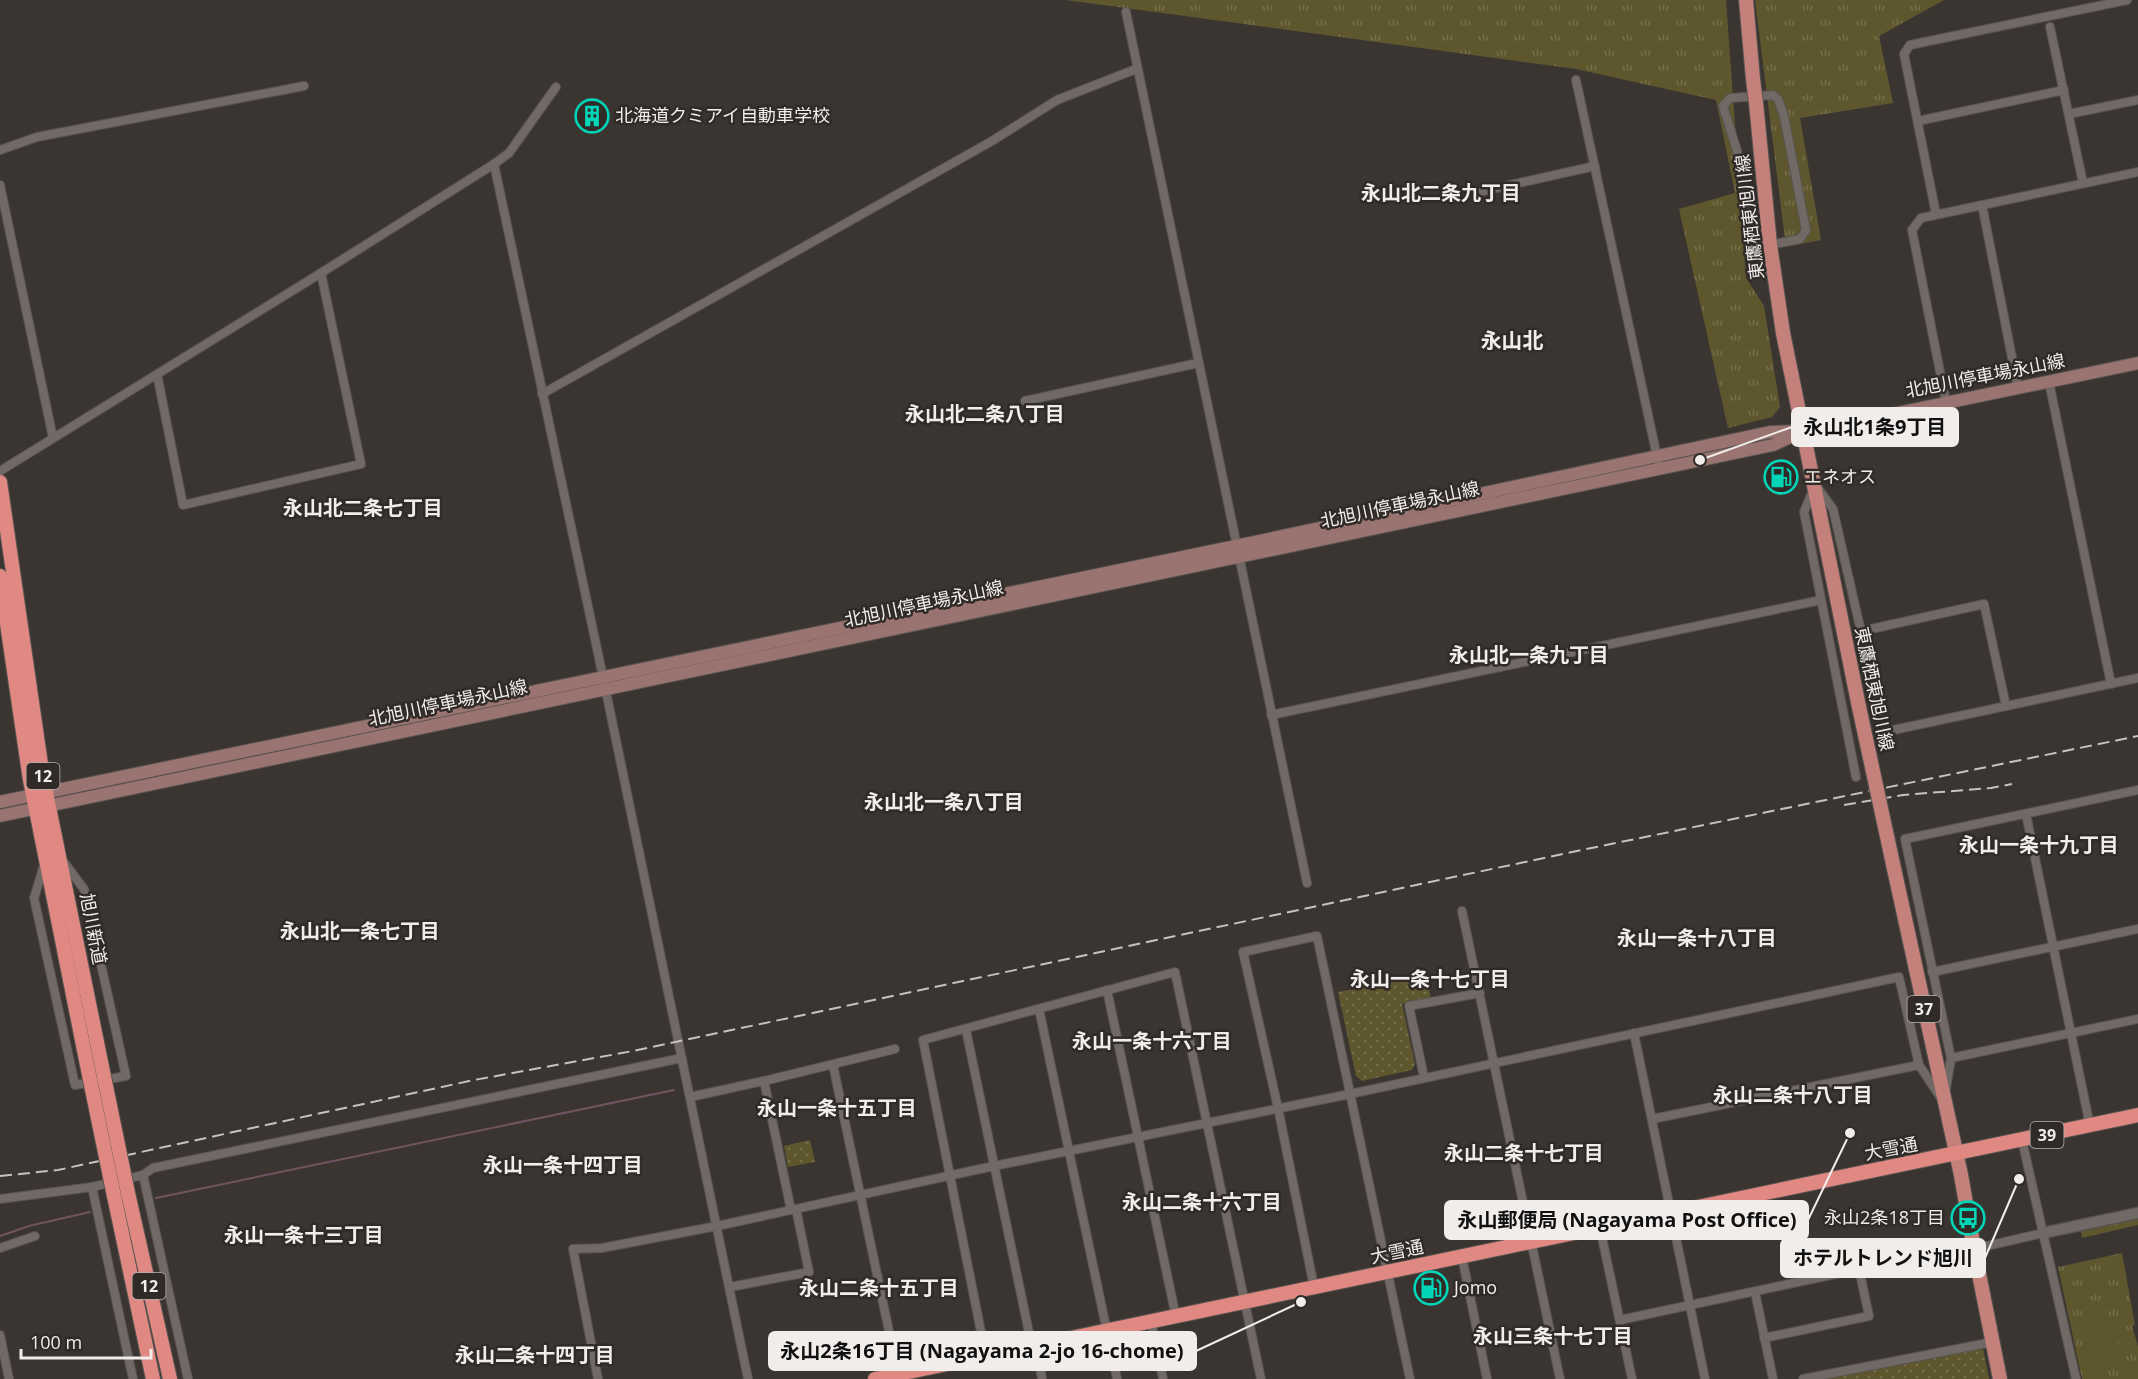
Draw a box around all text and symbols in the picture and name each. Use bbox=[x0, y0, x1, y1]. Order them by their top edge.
building icon: 北海道クミアイ自動車学校 bbox=[574, 98, 610, 134]
place label: 北海道クミアイ自動車学校 bbox=[615, 103, 830, 127]
street label: 東鷹栖東旭川線 bbox=[1729, 153, 1769, 281]
district label: 永山北二条九丁目 bbox=[1361, 179, 1521, 206]
district label: 永山北 bbox=[1481, 326, 1544, 354]
street label: 北旭川停車場永山線 bbox=[1903, 348, 2067, 402]
district label: 永山北二条八丁目 bbox=[905, 400, 1065, 427]
callout: 永山北1条9丁目 bbox=[1792, 408, 1958, 446]
text: 永山北1条9丁目 bbox=[1804, 413, 1946, 440]
fuel station icon: エネオス bbox=[1763, 459, 1799, 495]
place label: エネオス bbox=[1804, 464, 1876, 488]
street label: 北旭川停車場永山線 bbox=[1318, 475, 1482, 533]
district label: 永山北二条七丁目 bbox=[283, 494, 443, 521]
street label: 北旭川停車場永山線 bbox=[842, 574, 1006, 632]
street label: 東鷹栖東旭川線 bbox=[1850, 625, 1900, 753]
district label: 永山北一条九丁目 bbox=[1449, 641, 1609, 668]
street label: 北旭川停車場永山線 bbox=[366, 673, 530, 731]
road number: 12 bbox=[26, 763, 60, 789]
district label: 永山北一条八丁目 bbox=[864, 788, 1024, 815]
district label: 永山一条十九丁目 bbox=[1959, 831, 2119, 858]
street label: 旭川新道 bbox=[75, 891, 113, 966]
district label: 永山北一条七丁目 bbox=[280, 917, 440, 944]
district label: 永山一条十八丁目 bbox=[1617, 924, 1777, 951]
district label: 永山一条十七丁目 bbox=[1350, 965, 1510, 992]
road number: 37 bbox=[1908, 996, 1940, 1022]
district label: 永山一条十六丁目 bbox=[1072, 1027, 1232, 1054]
district label: 永山二条十八丁目 bbox=[1713, 1081, 1873, 1108]
district label: 永山一条十五丁目 bbox=[757, 1094, 917, 1121]
road number: 39 bbox=[2030, 1122, 2064, 1148]
street label: 大雪通 bbox=[1862, 1131, 1920, 1165]
district label: 永山二条十七丁目 bbox=[1444, 1139, 1604, 1166]
district label: 永山一条十四丁目 bbox=[483, 1151, 643, 1178]
district label: 永山二条十六丁目 bbox=[1122, 1188, 1282, 1215]
bus stop icon: 永山2条18丁目 bbox=[1950, 1200, 1986, 1236]
callout: 永山郵便局 (Nagayama Post Office) bbox=[1445, 1201, 1808, 1239]
place label: 永山2条18丁目 bbox=[1824, 1205, 1945, 1229]
text: 永山郵便局 (Nagayama Post Office) bbox=[1457, 1206, 1797, 1233]
district label: 永山一条十三丁目 bbox=[224, 1221, 384, 1248]
street label: 大雪通 bbox=[1368, 1234, 1426, 1268]
callout: ホテルトレンド旭川 bbox=[1781, 1239, 1985, 1277]
text: ホテルトレンド旭川 bbox=[1793, 1244, 1973, 1271]
fuel station icon: Jomo bbox=[1413, 1270, 1449, 1306]
road number: 12 bbox=[132, 1273, 166, 1299]
district label: 永山二条十五丁目 bbox=[799, 1274, 959, 1301]
place label: Jomo bbox=[1452, 1275, 1497, 1299]
scale bar bbox=[21, 1322, 152, 1360]
district label: 永山三条十七丁目 bbox=[1473, 1322, 1633, 1349]
text: 100 m bbox=[30, 1330, 82, 1354]
callout: 永山2条16丁目 (Nagayama 2-jo 16-chome) bbox=[769, 1332, 1196, 1370]
text: 永山2条16丁目 (Nagayama 2-jo 16-chome) bbox=[780, 1337, 1184, 1364]
district label: 永山二条十四丁目 bbox=[455, 1341, 615, 1368]

